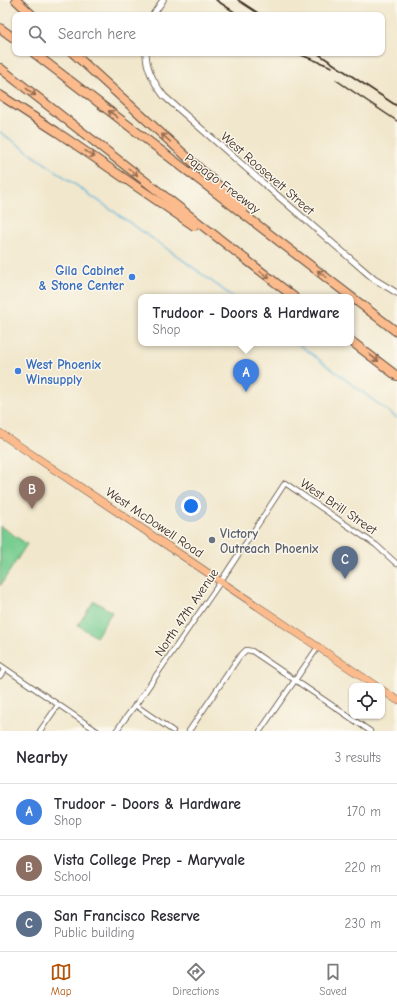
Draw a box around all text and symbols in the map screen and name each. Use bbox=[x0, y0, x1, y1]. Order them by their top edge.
search box bbox=[12, 12, 385, 56]
icon: search bbox=[26, 23, 48, 45]
text: Search here bbox=[58, 25, 136, 43]
one-way arrow bbox=[25, 88, 36, 96]
one-way arrow bbox=[108, 110, 119, 118]
street label: West Roosevelt Street bbox=[218, 129, 318, 219]
one-way arrow bbox=[161, 133, 171, 143]
one-way arrow bbox=[84, 150, 95, 158]
street label: Papago Freeway bbox=[182, 150, 264, 217]
one-way arrow bbox=[128, 168, 139, 177]
place label: Gila Cabinet & Stone Center bbox=[39, 263, 125, 293]
one-way arrow bbox=[316, 269, 327, 278]
one-way arrow bbox=[260, 271, 271, 279]
marker: Gila Cabinet & Stone Center bbox=[127, 272, 137, 282]
popup bbox=[138, 294, 354, 346]
text: Trudoor - Doors & Hardware bbox=[153, 304, 339, 322]
text: Shop bbox=[153, 322, 181, 337]
one-way arrow bbox=[368, 354, 379, 363]
place label: West Phoenix Winsupply bbox=[26, 357, 102, 387]
pin: A bbox=[233, 359, 259, 392]
marker: West Phoenix Winsupply bbox=[13, 366, 23, 376]
street label: West Brill Street bbox=[298, 475, 381, 538]
pin: B bbox=[19, 476, 45, 509]
street label: West McDowell Road bbox=[103, 484, 206, 561]
your location bbox=[181, 496, 201, 516]
place label: Victory Outreach Phoenix bbox=[220, 526, 319, 556]
marker: Victory Outreach Phoenix bbox=[207, 535, 217, 545]
pin: C bbox=[332, 546, 358, 579]
street label: North 47th Avenue bbox=[151, 565, 222, 659]
map controls bbox=[349, 683, 385, 719]
button: locate bbox=[349, 683, 385, 719]
text: Nearby bbox=[16, 748, 67, 767]
text: 3 results bbox=[335, 750, 381, 765]
text: Trudoor - Doors & Hardware bbox=[54, 795, 241, 813]
text: A bbox=[25, 804, 33, 819]
text: 170 m bbox=[347, 804, 381, 819]
text: Shop bbox=[54, 813, 82, 828]
text: Vista College Prep - Maryvale bbox=[54, 851, 245, 869]
text: B bbox=[25, 860, 33, 875]
text: 220 m bbox=[344, 860, 381, 875]
text: School bbox=[54, 869, 91, 884]
text: San Francisco Reserve bbox=[54, 907, 200, 925]
text: C bbox=[25, 916, 33, 931]
text: 230 m bbox=[345, 916, 381, 931]
text: Public building bbox=[54, 925, 135, 940]
tab: Map bbox=[50, 961, 72, 998]
tab: Directions bbox=[172, 961, 219, 998]
tab: Saved bbox=[319, 961, 347, 998]

